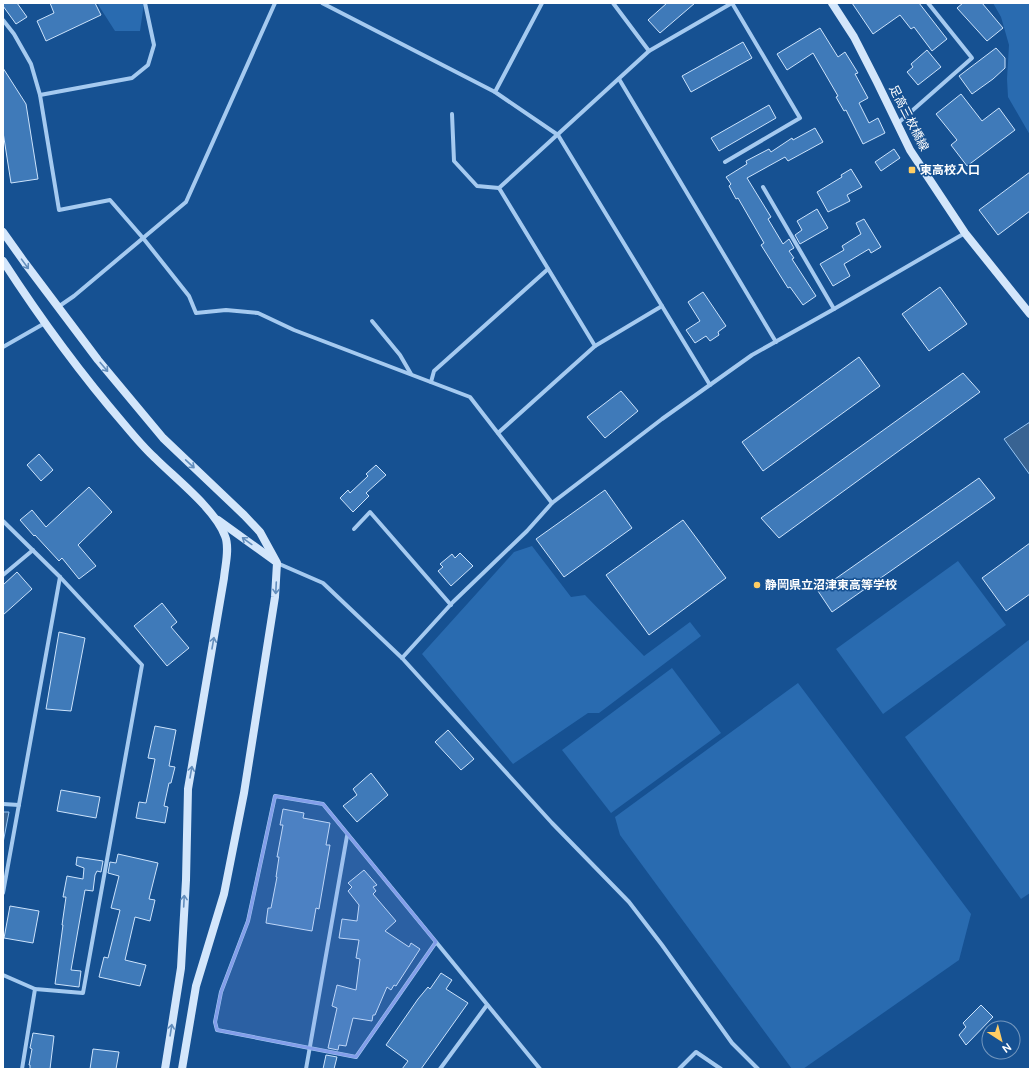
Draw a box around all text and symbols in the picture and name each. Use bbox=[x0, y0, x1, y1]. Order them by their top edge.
street label: 足高三枚橋線 bbox=[886, 82, 932, 154]
place label: 東高校入口 bbox=[920, 162, 980, 178]
marker: 東高校入口 bbox=[907, 165, 917, 175]
one-way arrow bbox=[21, 258, 29, 269]
one-way arrow bbox=[99, 362, 108, 372]
one-way arrow bbox=[185, 459, 195, 469]
one-way arrow bbox=[241, 537, 252, 545]
place label: 静岡県立沼津東高等学校 bbox=[765, 577, 897, 593]
marker: 静岡県立沼津東高等学校 bbox=[752, 580, 762, 590]
one-way arrow bbox=[272, 581, 279, 594]
one-way arrow bbox=[209, 637, 217, 650]
one-way arrow bbox=[187, 766, 195, 779]
one-way arrow bbox=[181, 895, 188, 908]
north arrow bbox=[981, 1020, 1021, 1060]
one-way arrow bbox=[167, 1024, 175, 1037]
text: N bbox=[1000, 1040, 1014, 1056]

